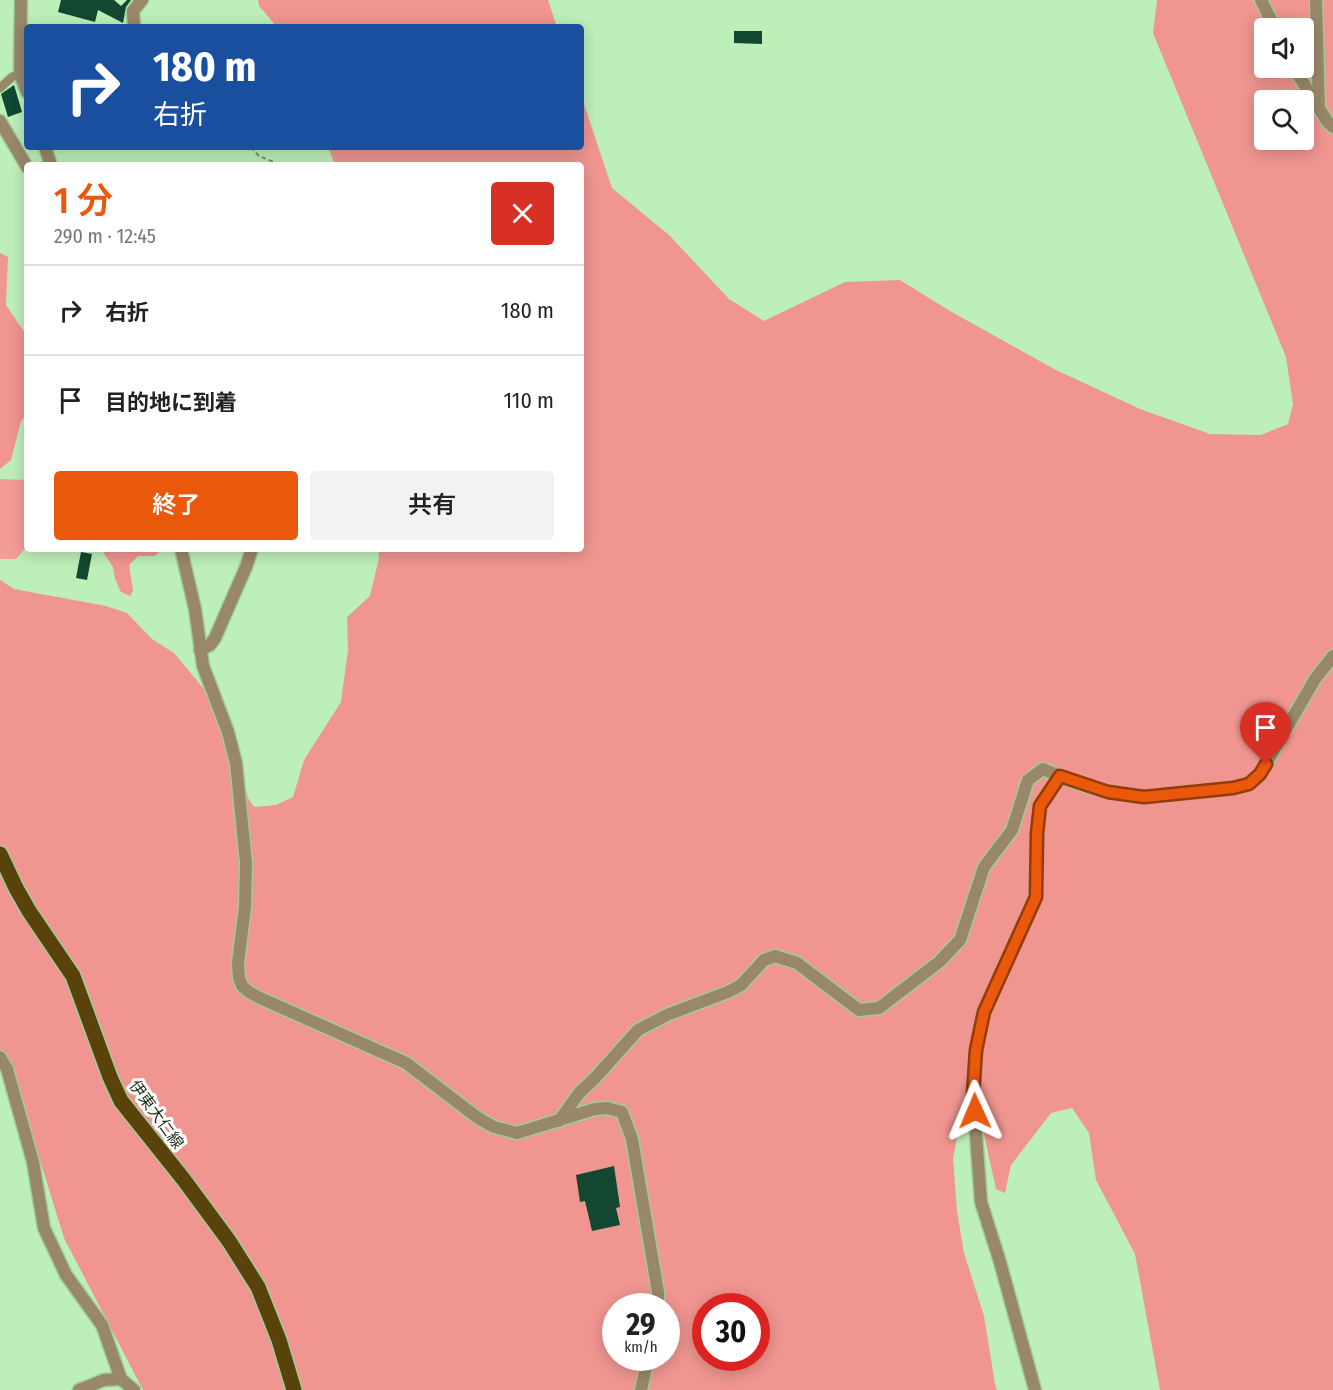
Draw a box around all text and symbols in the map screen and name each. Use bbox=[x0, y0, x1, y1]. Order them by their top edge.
map controls bbox=[1254, 18, 1314, 150]
button: sound bbox=[1254, 18, 1314, 78]
text: 180 m bbox=[153, 42, 257, 92]
icon: right bbox=[54, 48, 132, 126]
button: search bbox=[1254, 90, 1314, 150]
text: 右折 bbox=[153, 99, 207, 131]
text: 1 分 bbox=[54, 179, 113, 223]
button: close bbox=[491, 182, 554, 245]
text: 290 m · 12:45 bbox=[54, 224, 156, 248]
icon: right bbox=[54, 294, 87, 327]
text: 180 m bbox=[501, 297, 554, 324]
text: 右折 bbox=[105, 299, 149, 326]
icon: arrive bbox=[54, 384, 87, 417]
text: 110 m bbox=[504, 387, 554, 414]
text: 目的地に到着 bbox=[105, 389, 237, 416]
button: 終了 bbox=[54, 471, 298, 540]
button: 共有 bbox=[310, 471, 554, 540]
pin bbox=[1240, 702, 1291, 764]
icon: arrive bbox=[1249, 711, 1282, 744]
street label: 伊東大仁線 bbox=[125, 1076, 188, 1152]
position arrow bbox=[943, 1079, 1007, 1143]
speed limit sign: 30 bbox=[692, 1293, 770, 1371]
text: 29 bbox=[626, 1307, 656, 1343]
text: km/h bbox=[624, 1338, 658, 1356]

